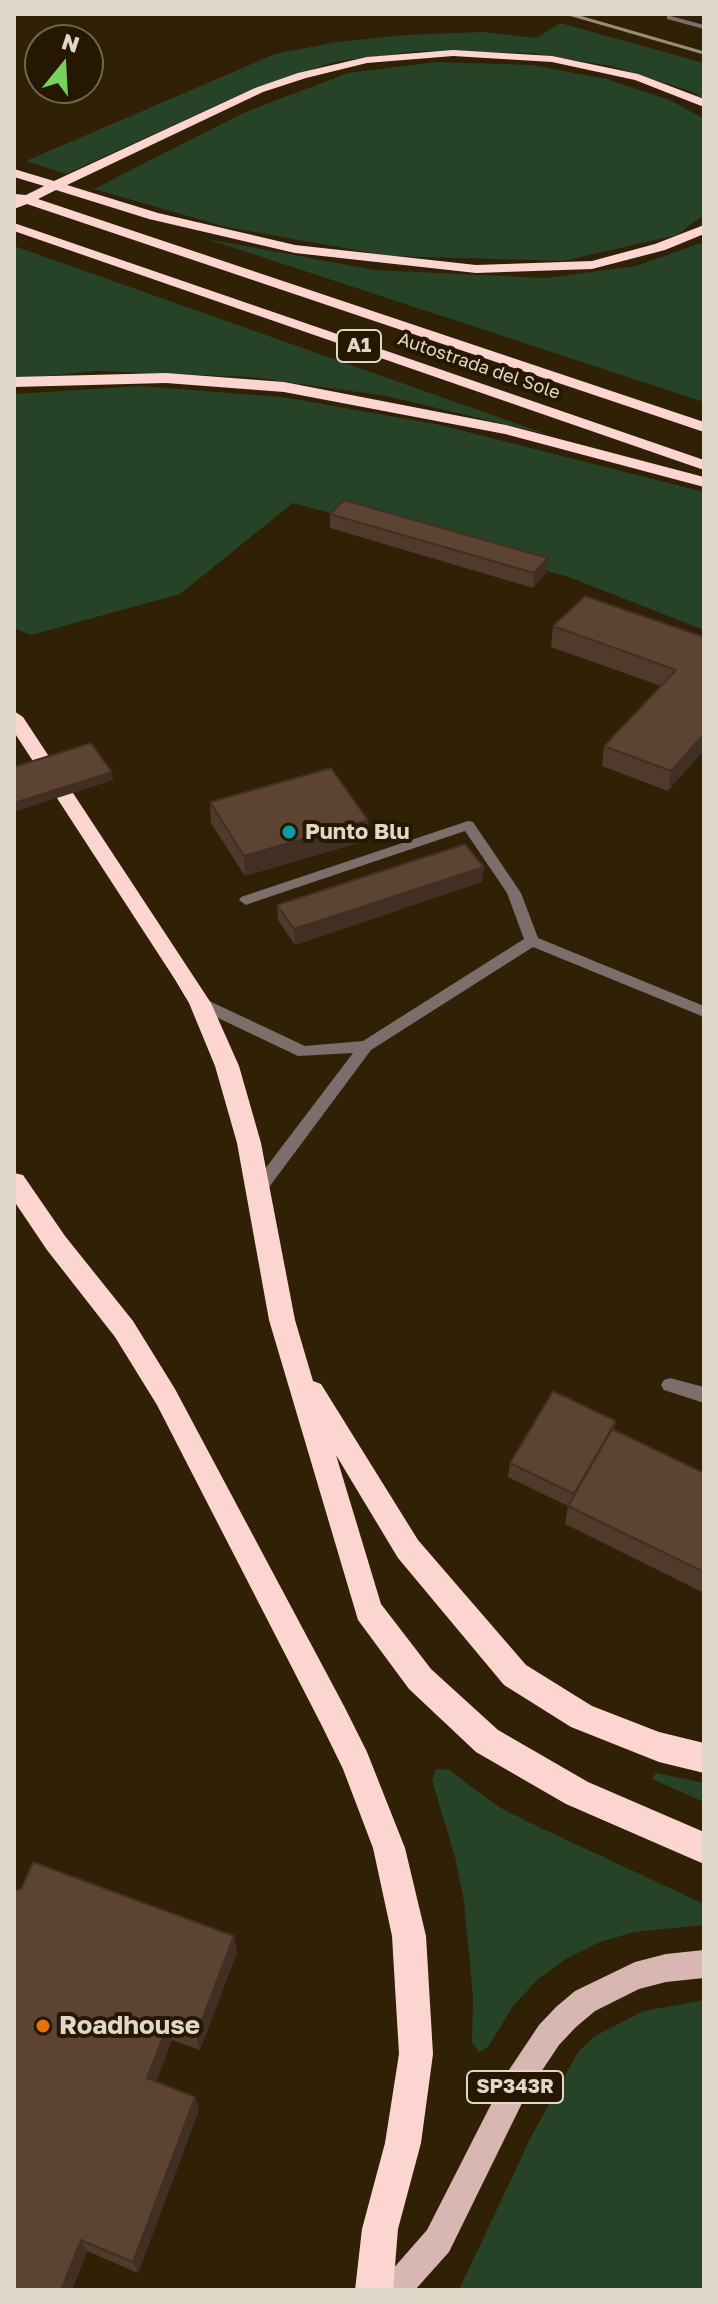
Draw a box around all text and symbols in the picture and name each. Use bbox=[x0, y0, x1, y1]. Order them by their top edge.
north arrow bbox=[24, 24, 104, 104]
text: N bbox=[59, 27, 83, 58]
street label: Autostrada del Sole bbox=[395, 328, 563, 404]
road number: A1 bbox=[337, 330, 381, 362]
place label: Punto Blu bbox=[305, 819, 410, 845]
marker: Punto Blu bbox=[280, 823, 298, 841]
place label: Roadhouse bbox=[59, 2010, 200, 2042]
marker: Roadhouse bbox=[34, 2017, 52, 2035]
road number: SP343R bbox=[467, 2071, 563, 2103]

